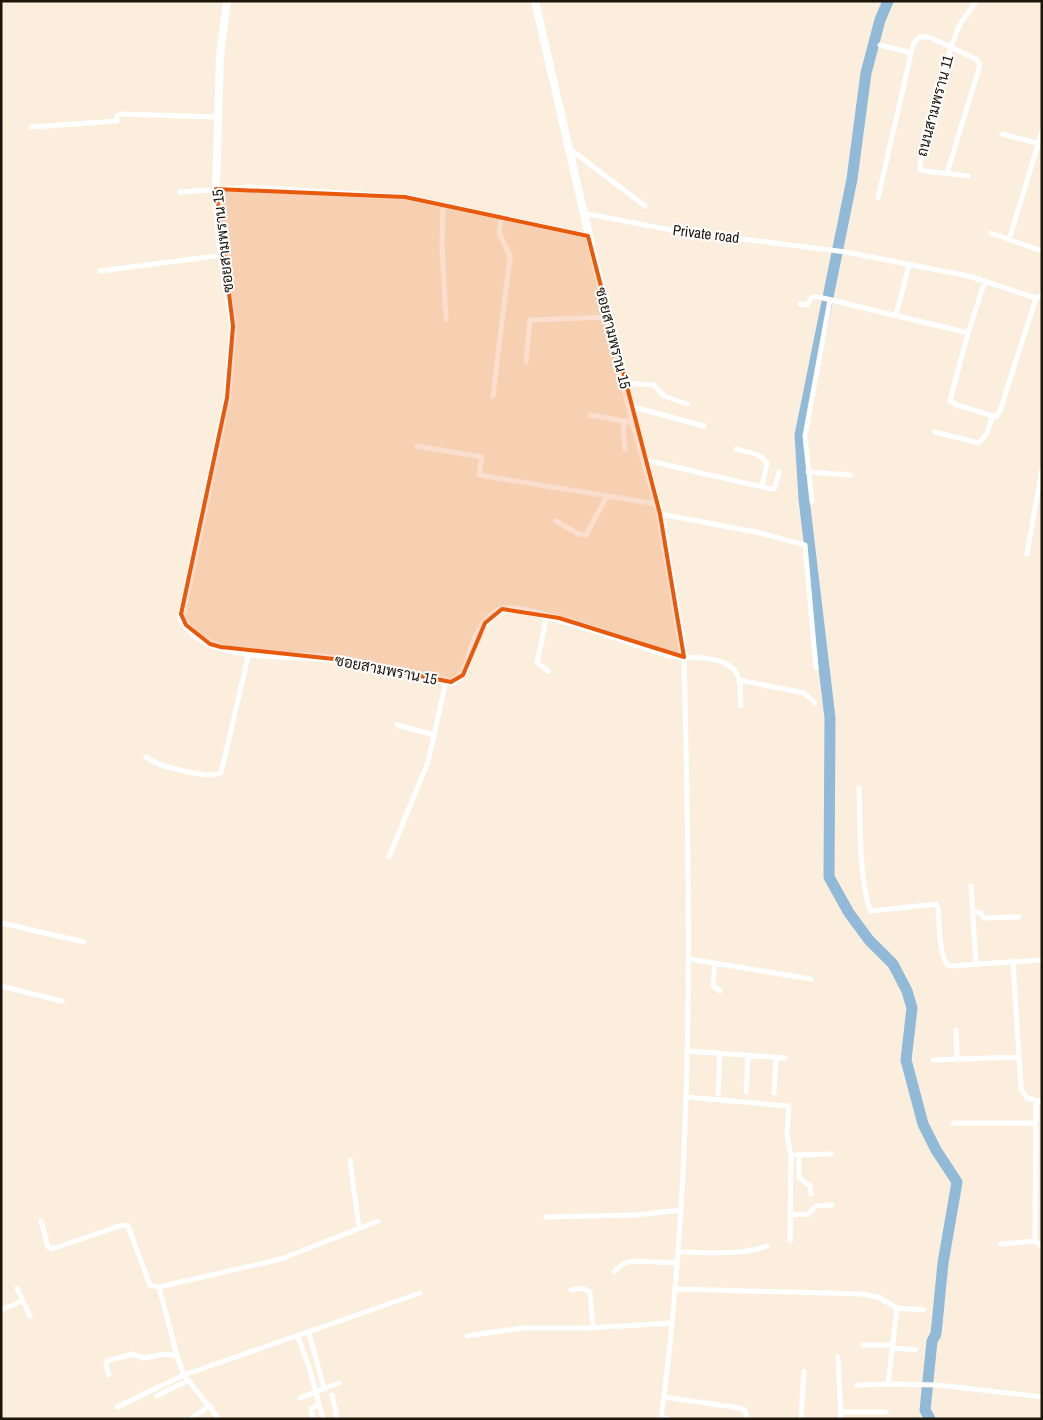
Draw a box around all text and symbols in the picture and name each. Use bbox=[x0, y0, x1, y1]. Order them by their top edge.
street label: ถนนสามพราน 11 bbox=[911, 53, 958, 159]
street label: ซอยสามพราน 15 bbox=[207, 188, 238, 294]
street label: Private road bbox=[672, 219, 741, 248]
street label: ซอยสามพราน 15 bbox=[591, 285, 636, 391]
street label: ซอยสามพราน 15 bbox=[333, 649, 439, 690]

